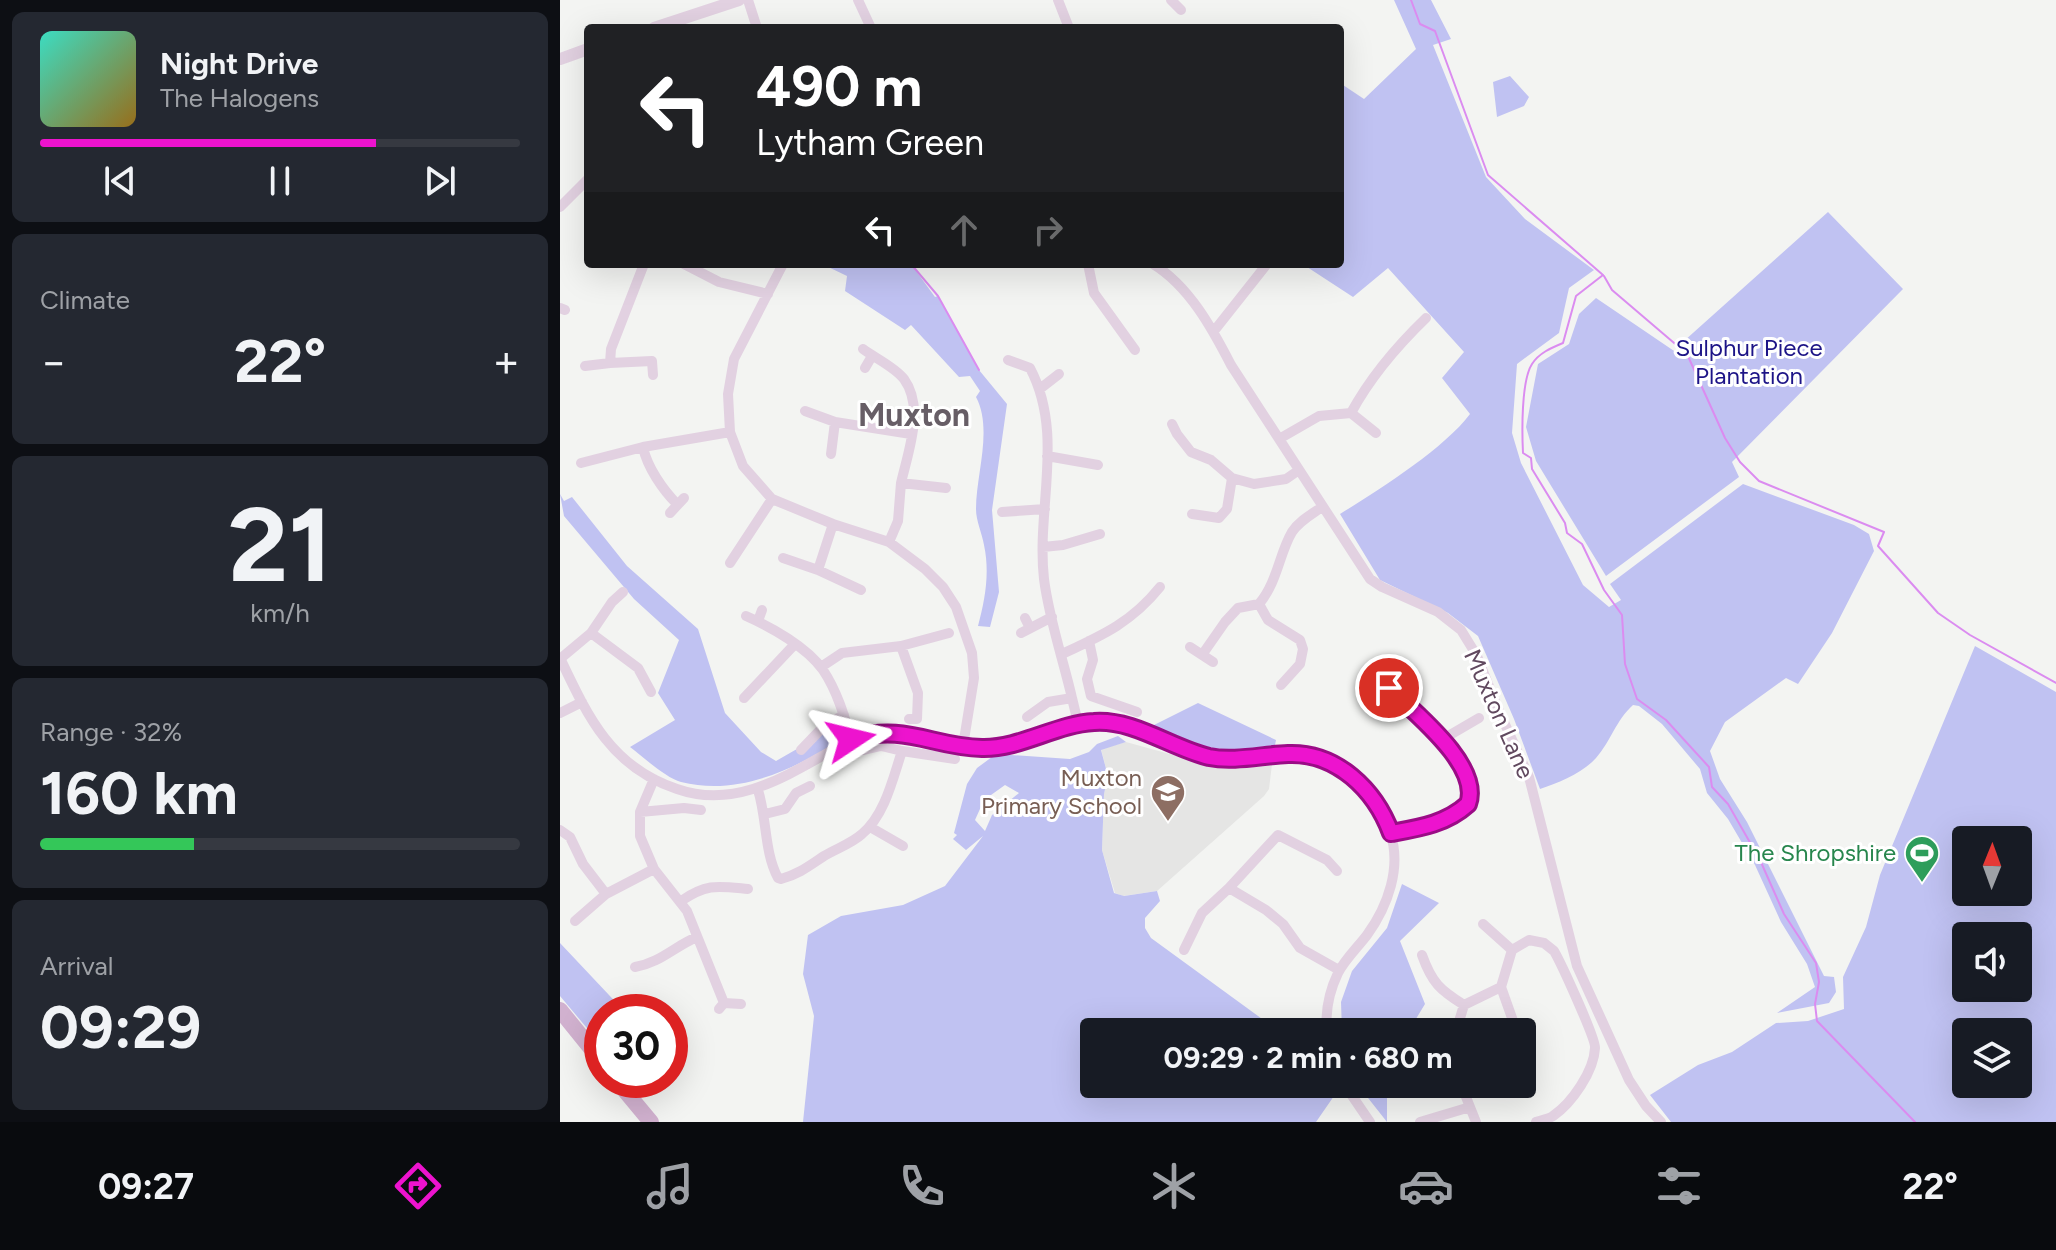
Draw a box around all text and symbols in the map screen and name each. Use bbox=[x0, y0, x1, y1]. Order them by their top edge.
text: Night Drive bbox=[160, 45, 318, 82]
text: 490 m bbox=[756, 53, 922, 120]
icon: left bbox=[624, 56, 728, 160]
text: The Halogens bbox=[160, 82, 319, 114]
text: Lytham Green bbox=[756, 121, 984, 164]
icon: previous bbox=[98, 159, 142, 203]
icon: pause bbox=[258, 159, 302, 203]
icon: next bbox=[418, 159, 462, 203]
icon: left bbox=[858, 208, 902, 252]
icon: ahead bbox=[942, 208, 986, 252]
icon: right bbox=[1026, 208, 1070, 252]
text: Climate bbox=[40, 284, 130, 316]
text: 22° bbox=[234, 325, 326, 397]
park label: Sulphur Piece Plantation bbox=[1675, 333, 1823, 390]
text: − bbox=[40, 335, 67, 388]
text: + bbox=[493, 335, 520, 388]
district label: Muxton bbox=[858, 396, 970, 434]
text: 21 bbox=[228, 482, 332, 607]
text: km/h bbox=[250, 597, 310, 629]
street label: Muxton Lane bbox=[1458, 645, 1541, 783]
pin bbox=[1355, 654, 1423, 722]
icon: arrive bbox=[1367, 666, 1411, 710]
position arrow bbox=[809, 697, 893, 781]
text: Range · 32% bbox=[40, 716, 182, 748]
text: 160 km bbox=[40, 757, 238, 829]
place label: Muxton Primary School bbox=[981, 763, 1142, 820]
school or university icon: Muxton Primary School bbox=[1149, 773, 1187, 823]
north arrow bbox=[1952, 826, 2032, 906]
map controls bbox=[1952, 826, 2032, 1098]
sports icon: The Shropshire bbox=[1903, 834, 1941, 884]
place label: The Shropshire bbox=[1735, 838, 1896, 867]
button: sound bbox=[1952, 922, 2032, 1002]
text: Arrival bbox=[40, 950, 113, 982]
text: 09:29 bbox=[40, 991, 201, 1063]
speed limit sign: 30 bbox=[584, 994, 688, 1098]
button: layers bbox=[1952, 1018, 2032, 1098]
text: 09:29 · 2 min · 680 m bbox=[1164, 1039, 1452, 1076]
icon: directions bbox=[390, 1158, 446, 1214]
icon: music bbox=[642, 1158, 698, 1214]
icon: phone bbox=[894, 1158, 950, 1214]
icon: climate bbox=[1146, 1158, 1202, 1214]
icon: car bbox=[1398, 1158, 1454, 1214]
icon: filters bbox=[1651, 1158, 1707, 1214]
text: 09:27 bbox=[98, 1165, 194, 1208]
text: 22° bbox=[1903, 1165, 1958, 1208]

